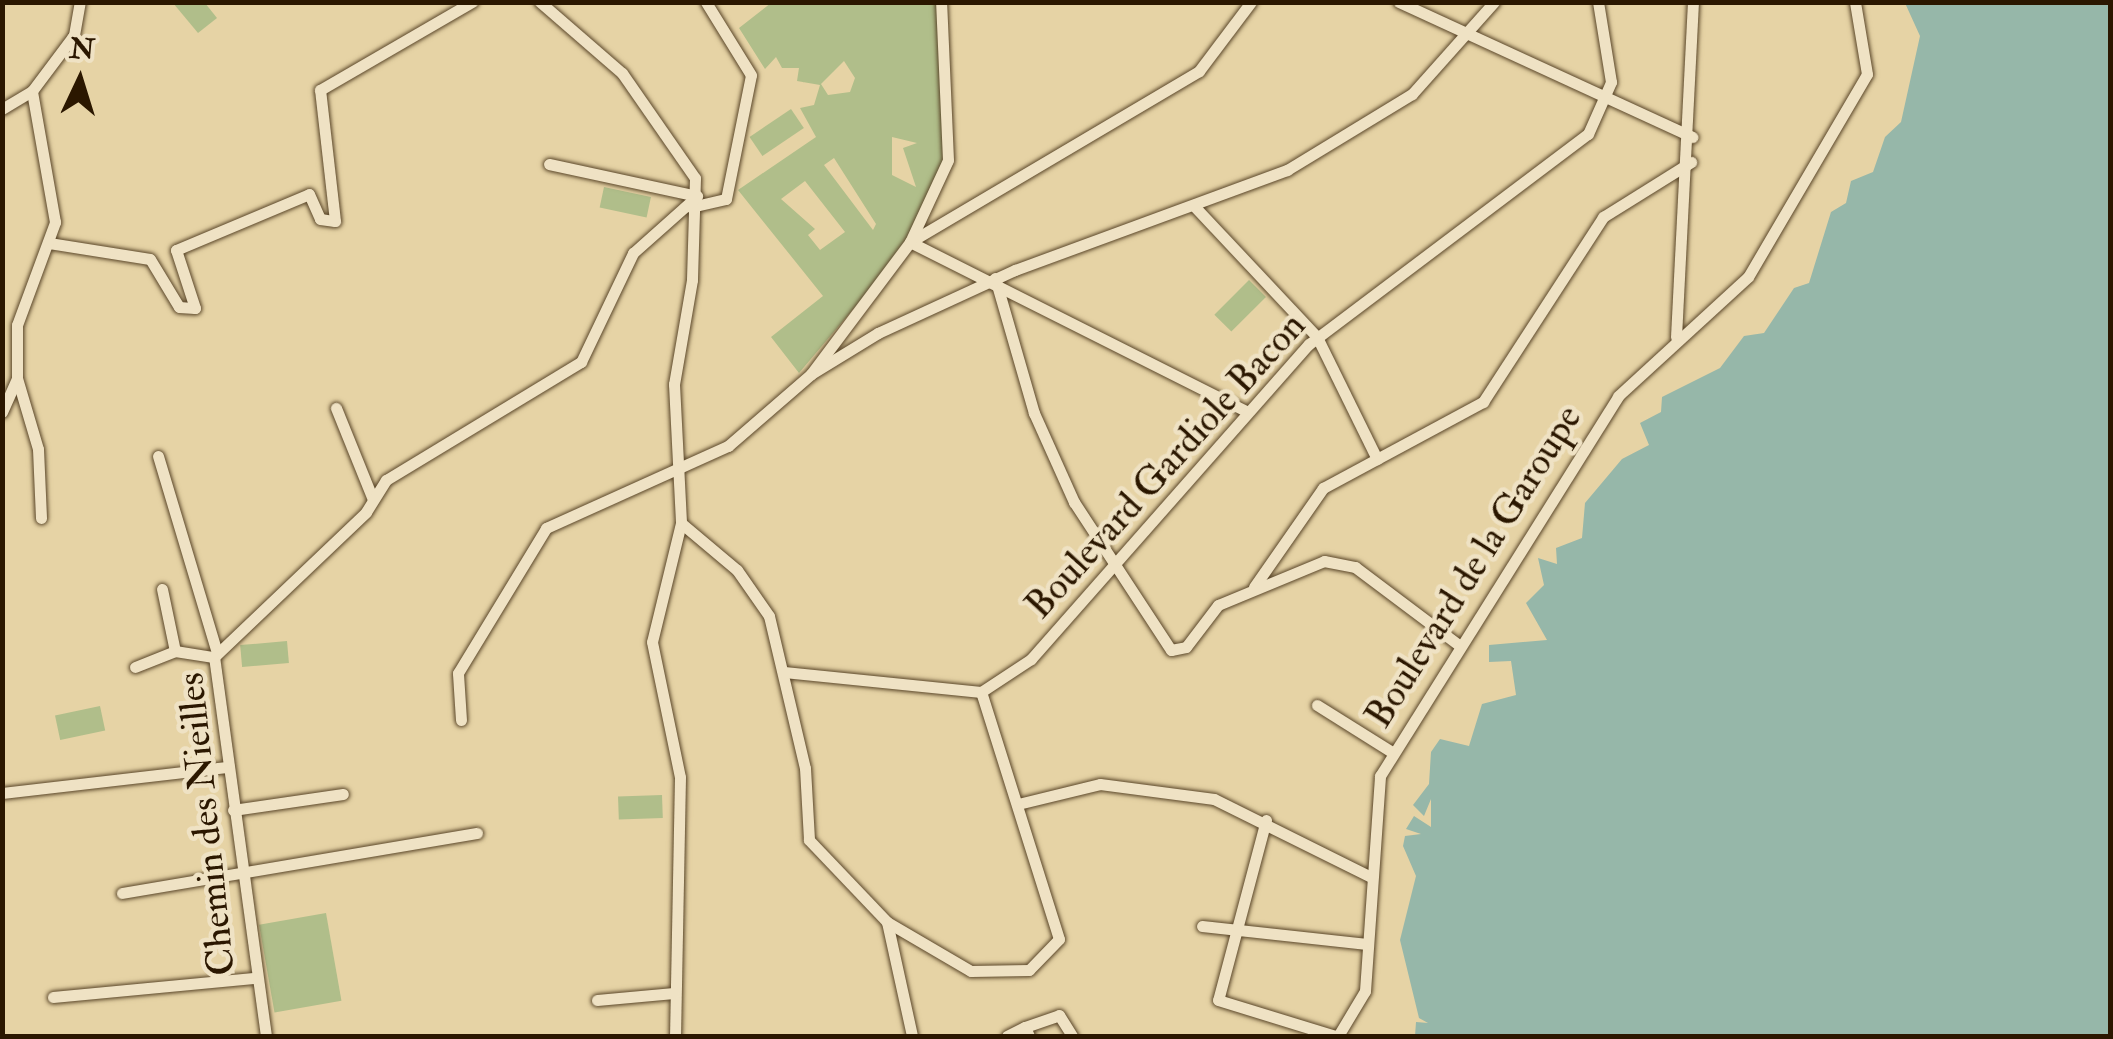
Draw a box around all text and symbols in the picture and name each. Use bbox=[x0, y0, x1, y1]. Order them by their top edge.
north arrow bbox=[30, 30, 130, 130]
text: N bbox=[68, 31, 96, 68]
street label: Boulevard Gardiole Bacon bbox=[1017, 304, 1315, 628]
street label: Boulevard de la Garoupe bbox=[1356, 397, 1592, 737]
street label: Chemin des Nieilles bbox=[168, 670, 246, 978]

